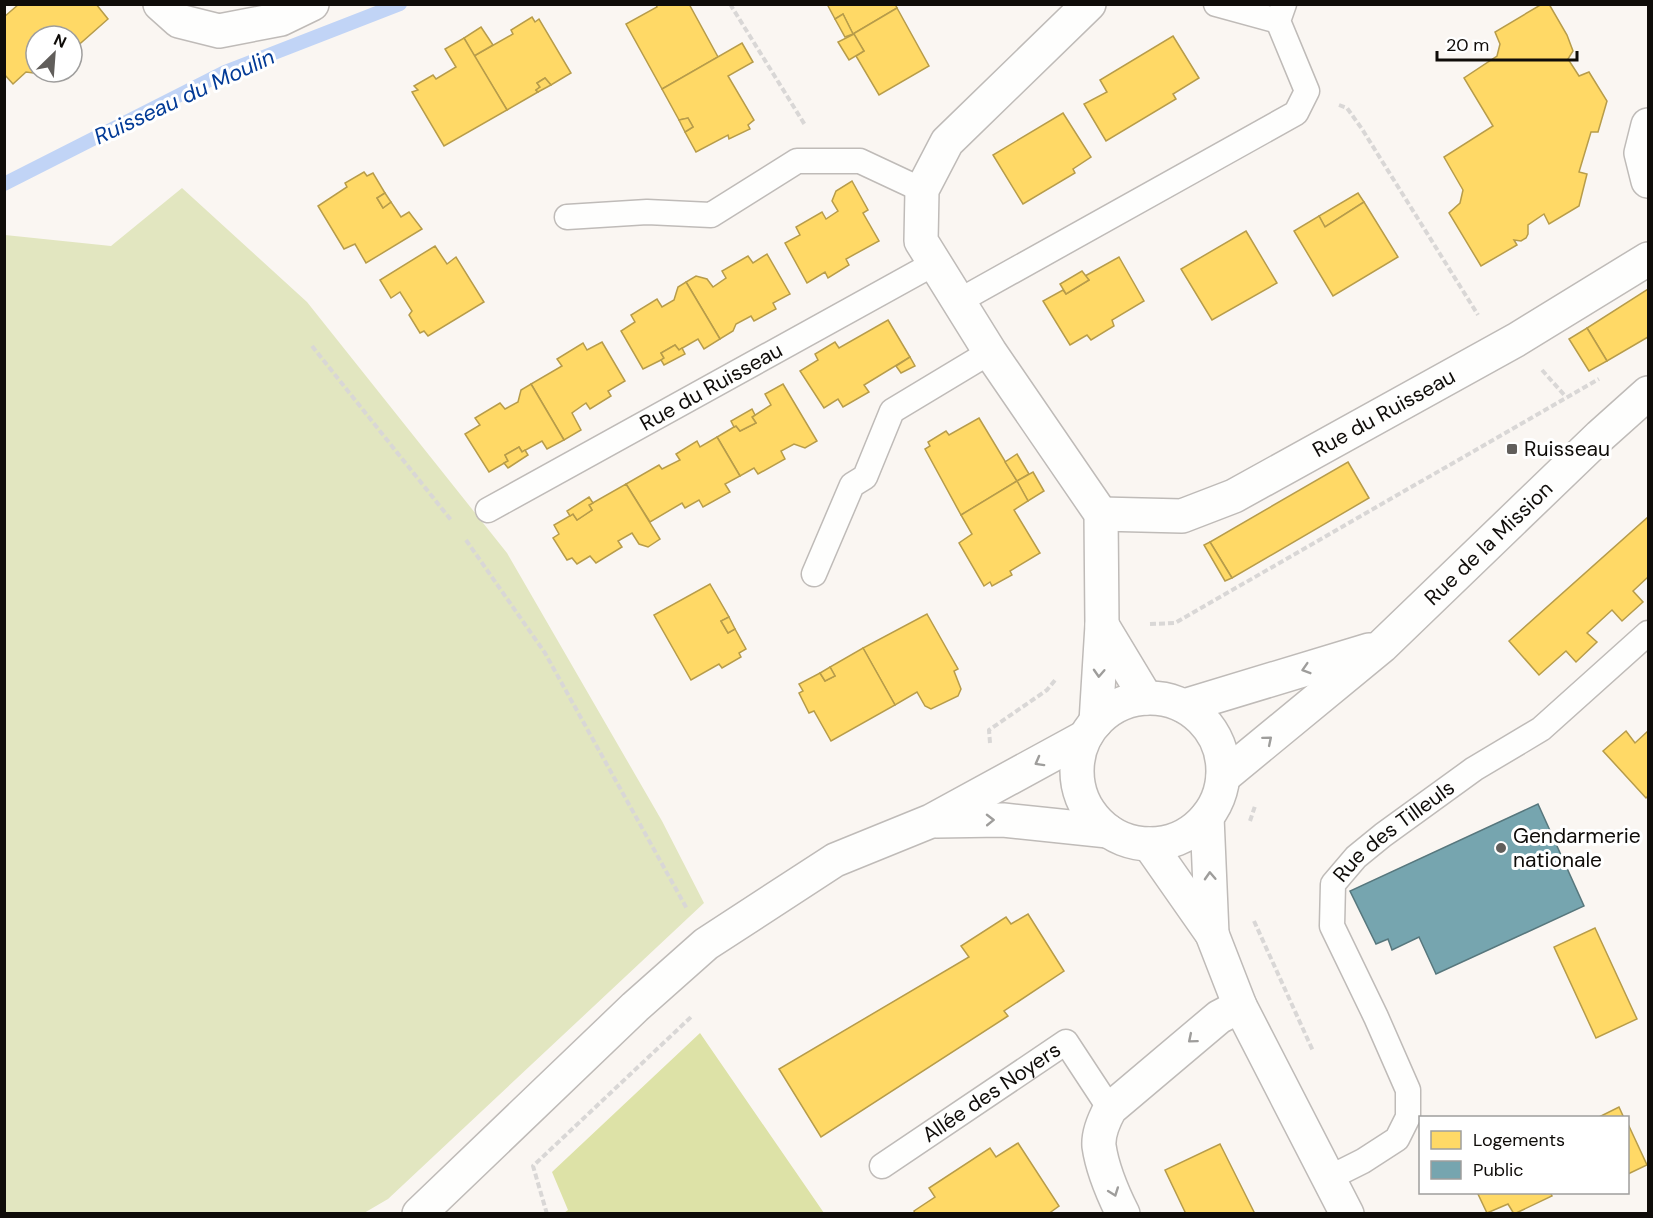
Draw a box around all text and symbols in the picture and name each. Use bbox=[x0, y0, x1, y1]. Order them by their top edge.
north arrow bbox=[24, 24, 84, 84]
scale bar bbox=[1437, 24, 1576, 62]
text: N bbox=[50, 29, 70, 53]
text: 20 m bbox=[1446, 33, 1489, 57]
water label: Ruisseau du Moulin bbox=[89, 42, 279, 151]
street label: Rue du Ruisseau bbox=[635, 336, 788, 437]
street label: Rue du Ruisseau bbox=[1308, 362, 1460, 464]
place label: Ruisseau bbox=[1524, 435, 1610, 463]
marker: Ruisseau bbox=[1505, 442, 1519, 456]
street label: Rue de la Mission bbox=[1418, 475, 1559, 612]
one-way arrow bbox=[1301, 662, 1312, 674]
one-way arrow bbox=[1093, 669, 1106, 678]
one-way arrow bbox=[1261, 736, 1272, 747]
one-way arrow bbox=[1035, 755, 1046, 766]
street label: Rue des Tilleuls bbox=[1327, 774, 1460, 888]
one-way arrow bbox=[985, 814, 994, 826]
place label: Gendarmerie nationale bbox=[1513, 822, 1641, 874]
marker: Gendarmerie nationale bbox=[1494, 841, 1508, 855]
one-way arrow bbox=[1203, 871, 1216, 880]
one-way arrow bbox=[1188, 1032, 1199, 1043]
street label: Allée des Noyers bbox=[917, 1036, 1066, 1149]
legend bbox=[1419, 1116, 1629, 1194]
text: Logements bbox=[1473, 1128, 1565, 1152]
text: Public bbox=[1473, 1158, 1524, 1182]
one-way arrow bbox=[1106, 1186, 1119, 1197]

